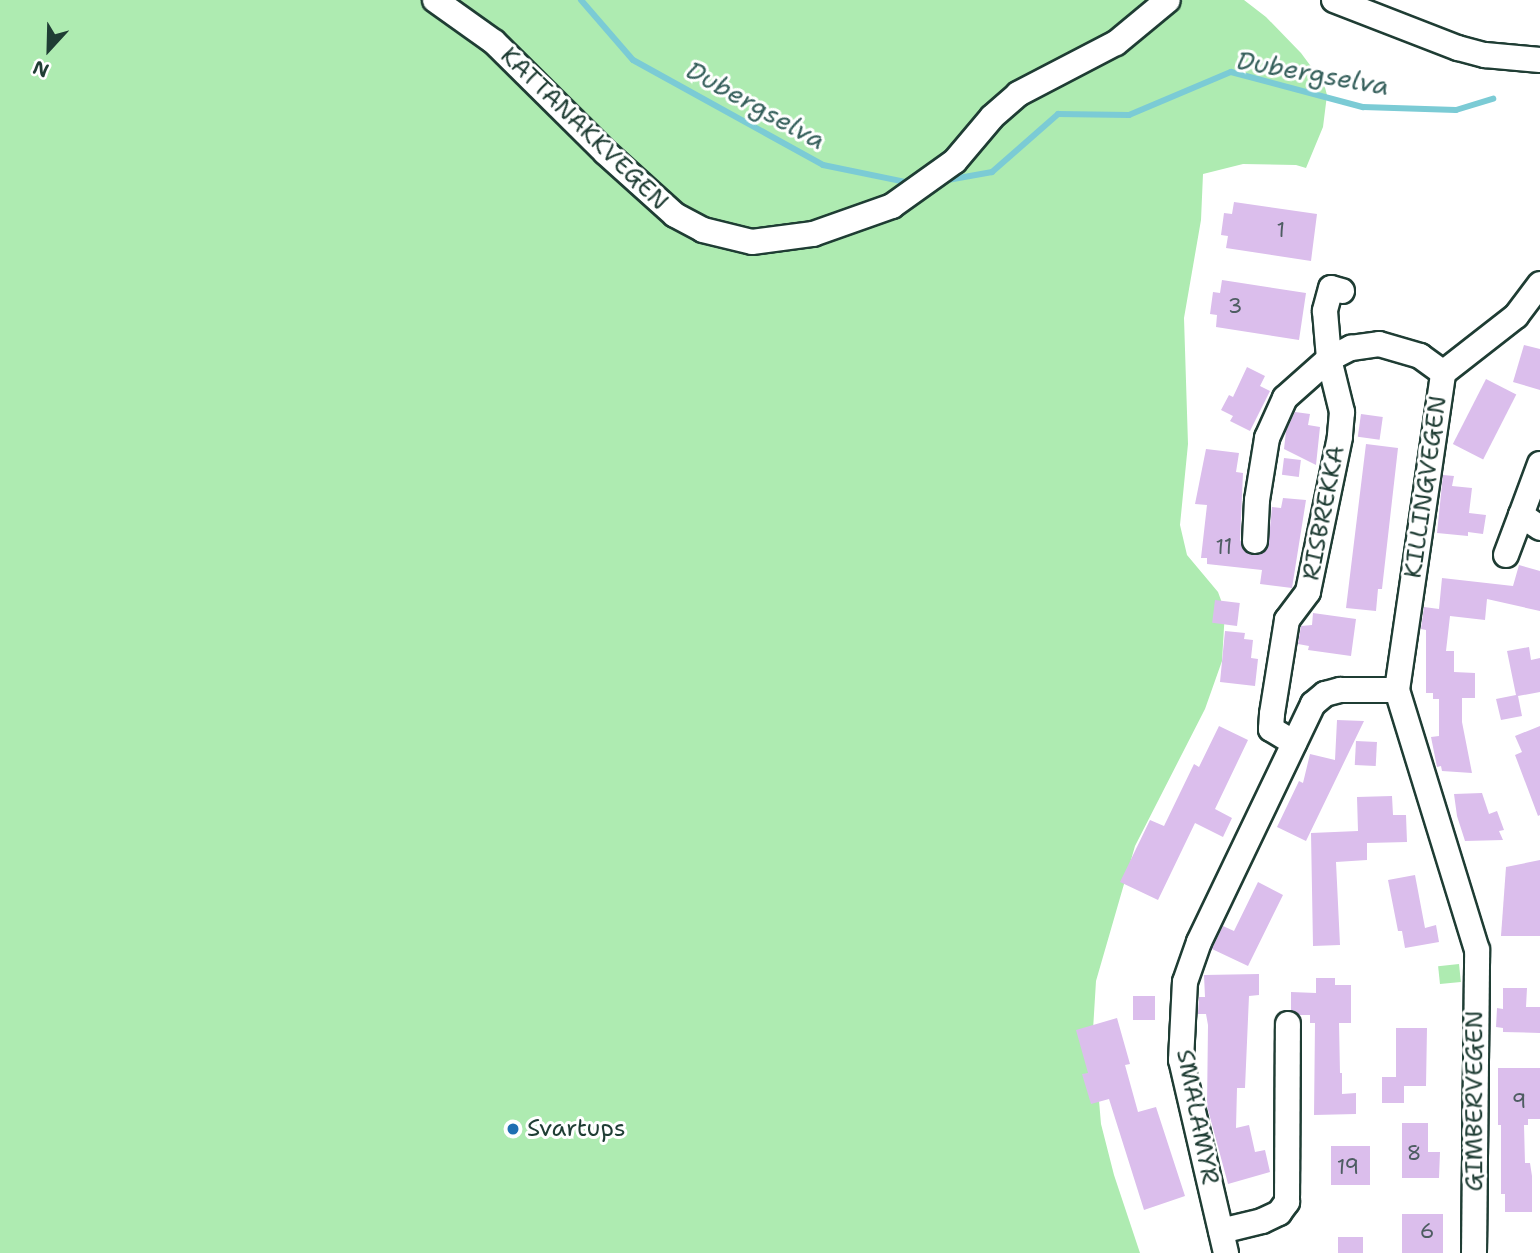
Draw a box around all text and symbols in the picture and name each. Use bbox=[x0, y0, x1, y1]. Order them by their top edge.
north arrow bbox=[14, 14, 84, 84]
street label: KATTANAKKVEGEN bbox=[494, 42, 674, 216]
water label: Dubergselva bbox=[1234, 44, 1392, 102]
water label: Dubergselva bbox=[681, 54, 831, 156]
text: N bbox=[29, 55, 53, 83]
house number: 1 bbox=[1277, 217, 1285, 243]
house number: 3 bbox=[1228, 293, 1242, 319]
street label: KILLINGVEGEN bbox=[1399, 394, 1453, 580]
street label: RISBREKKA bbox=[1297, 443, 1351, 583]
house number: 11 bbox=[1216, 534, 1232, 560]
street label: GIMBERVEGEN bbox=[1461, 1010, 1489, 1192]
street label: SMALAMYR bbox=[1170, 1047, 1224, 1187]
house number: 9 bbox=[1512, 1088, 1526, 1114]
place label: Svartups bbox=[527, 1115, 626, 1143]
marker: Svartups bbox=[505, 1121, 521, 1137]
house number: 8 bbox=[1407, 1140, 1421, 1166]
house number: 19 bbox=[1337, 1154, 1359, 1180]
house number: 6 bbox=[1420, 1218, 1434, 1244]

